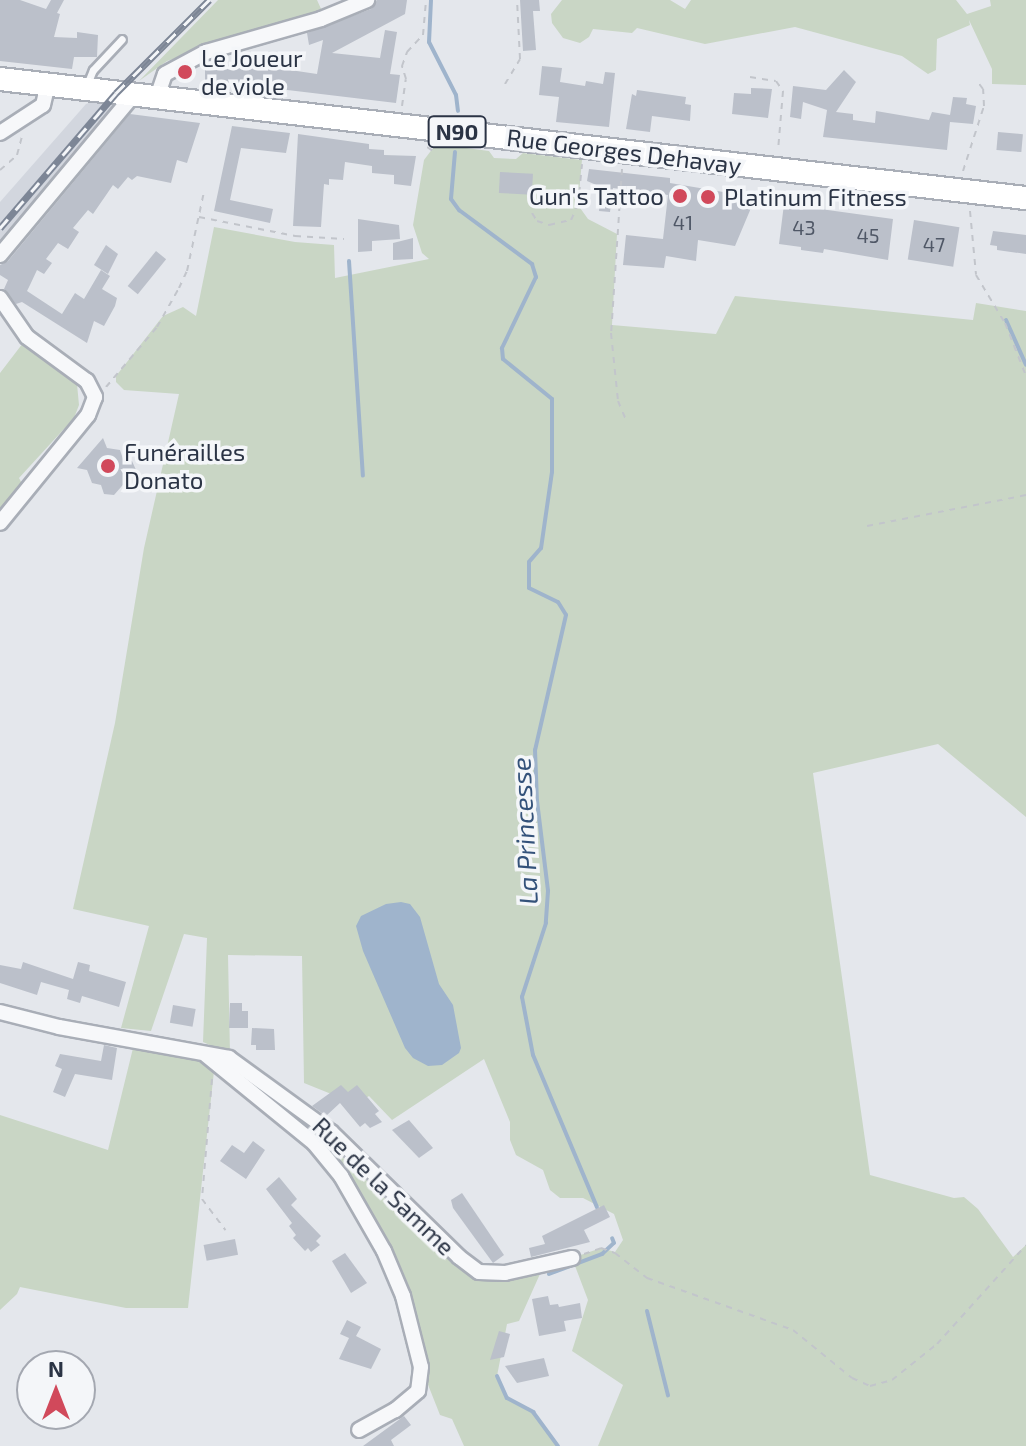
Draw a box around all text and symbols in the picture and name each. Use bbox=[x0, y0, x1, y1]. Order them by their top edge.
place label: Le Joueur de viole bbox=[201, 44, 303, 100]
marker: Le Joueur de viole bbox=[176, 63, 194, 81]
road number: N90 bbox=[427, 114, 487, 150]
street label: Rue Georges Dehavay bbox=[505, 122, 743, 180]
place label: Gun's Tattoo bbox=[529, 182, 664, 210]
place label: Platinum Fitness bbox=[724, 183, 907, 211]
marker: Gun's Tattoo bbox=[671, 187, 689, 205]
marker: Platinum Fitness bbox=[699, 188, 717, 206]
house number: 41 bbox=[673, 210, 693, 234]
house number: 43 bbox=[792, 215, 816, 239]
house number: 45 bbox=[856, 223, 880, 247]
house number: 47 bbox=[923, 232, 945, 256]
place label: Funérailles Donato bbox=[124, 438, 245, 494]
marker: Funérailles Donato bbox=[99, 457, 117, 475]
water label: La Princesse bbox=[505, 757, 543, 905]
street label: Rue de la Samme bbox=[307, 1111, 461, 1261]
north arrow bbox=[16, 1350, 96, 1430]
text: N bbox=[48, 1355, 64, 1381]

